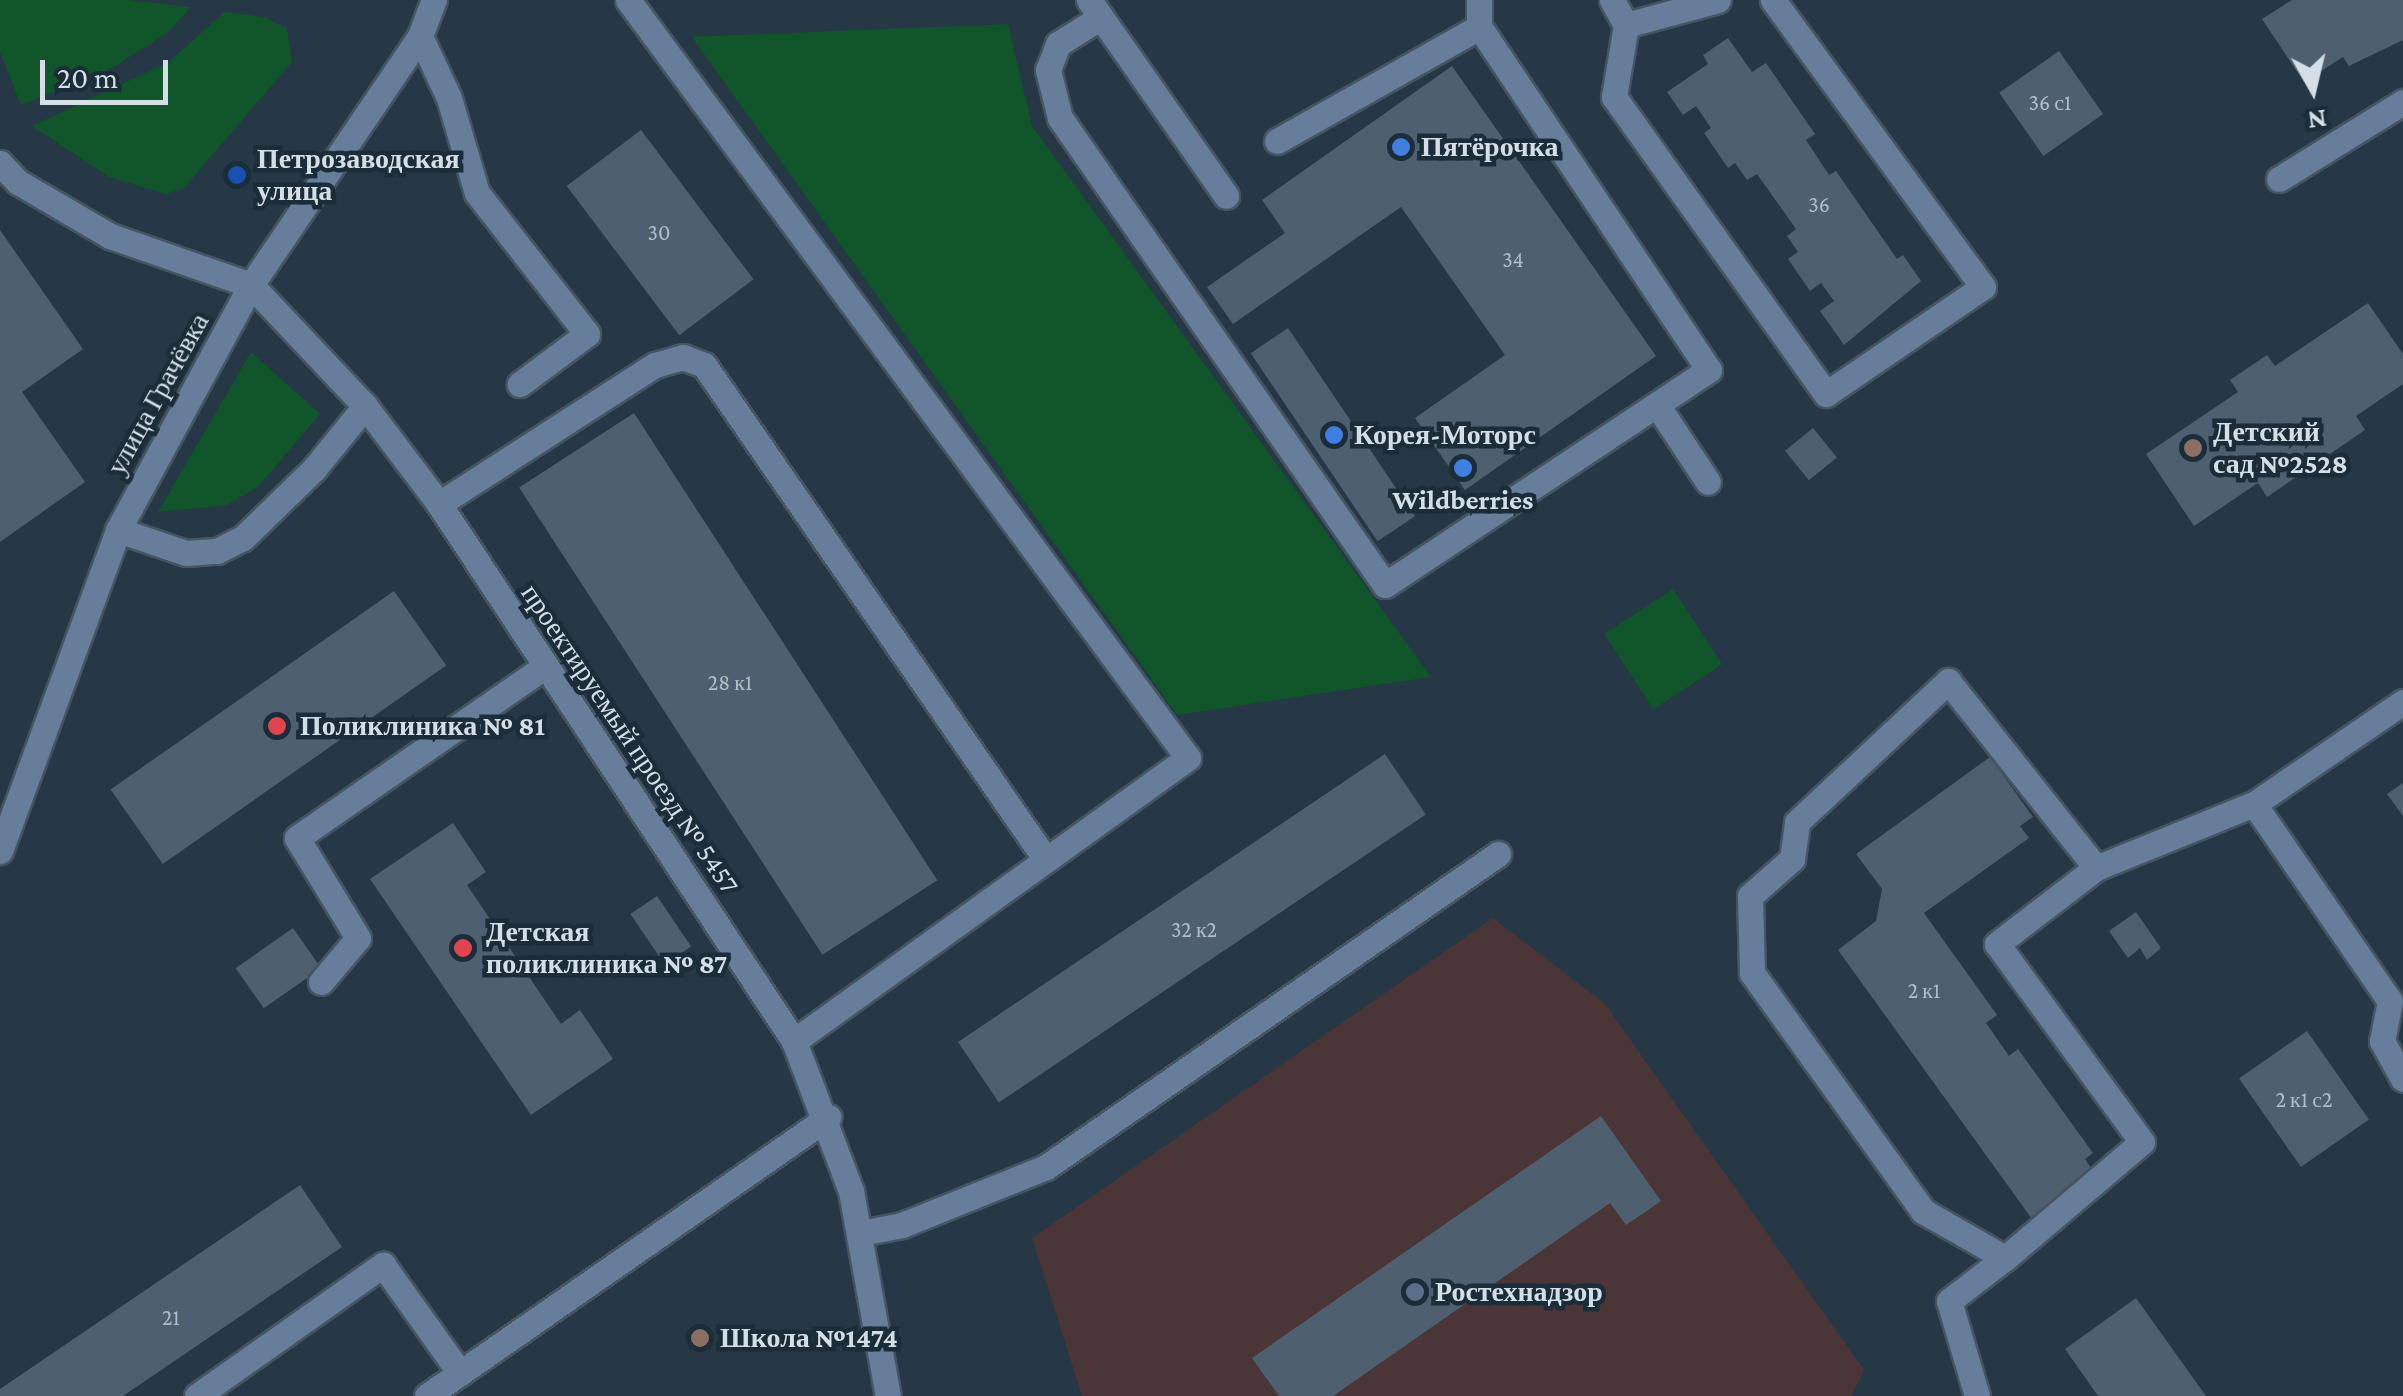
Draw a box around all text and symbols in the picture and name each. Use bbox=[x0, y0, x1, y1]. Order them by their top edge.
scale bar bbox=[45, 40, 172, 102]
north arrow bbox=[2263, 40, 2363, 140]
text: 20 m bbox=[57, 61, 118, 94]
house number: 36 с1 bbox=[2029, 90, 2071, 116]
text: N bbox=[2306, 104, 2329, 137]
place label: Пятёрочка bbox=[1421, 130, 1558, 164]
marker: Пятёрочка bbox=[1390, 136, 1412, 158]
place label: Петрозаводская улица bbox=[257, 142, 460, 208]
marker: Петрозаводская улица bbox=[226, 164, 248, 186]
house number: 36 bbox=[1808, 192, 1830, 218]
house number: 30 bbox=[648, 220, 670, 246]
house number: 34 bbox=[1502, 247, 1524, 273]
street label: улица Грачёвка bbox=[100, 307, 216, 481]
place label: Детский сад №2528 bbox=[2213, 415, 2348, 481]
place label: Корея-Моторс bbox=[1354, 418, 1536, 452]
marker: Корея-Моторс bbox=[1323, 424, 1345, 446]
marker: Детский сад №2528 bbox=[2182, 437, 2204, 459]
marker: Wildberries bbox=[1452, 457, 1474, 479]
place label: Wildberries bbox=[1393, 483, 1533, 517]
street label: проектируемый проезд № 5457 bbox=[514, 578, 746, 900]
house number: 28 к1 bbox=[708, 670, 752, 696]
place label: Поликлиника № 81 bbox=[300, 709, 545, 743]
marker: Поликлиника № 81 bbox=[264, 713, 290, 739]
place label: Детская поликлиника № 87 bbox=[486, 915, 727, 981]
house number: 32 к2 bbox=[1171, 917, 1217, 943]
marker: Детская поликлиника № 87 bbox=[450, 935, 476, 961]
house number: 2 к1 bbox=[1908, 978, 1940, 1004]
house number: 2 к1 с2 bbox=[2276, 1087, 2332, 1113]
place label: Ростехнадзор bbox=[1435, 1275, 1603, 1309]
marker: Ростехнадзор bbox=[1404, 1281, 1426, 1303]
house number: 21 bbox=[162, 1305, 180, 1331]
place label: Школа №1474 bbox=[720, 1321, 898, 1355]
marker: Школа №1474 bbox=[689, 1327, 711, 1349]

